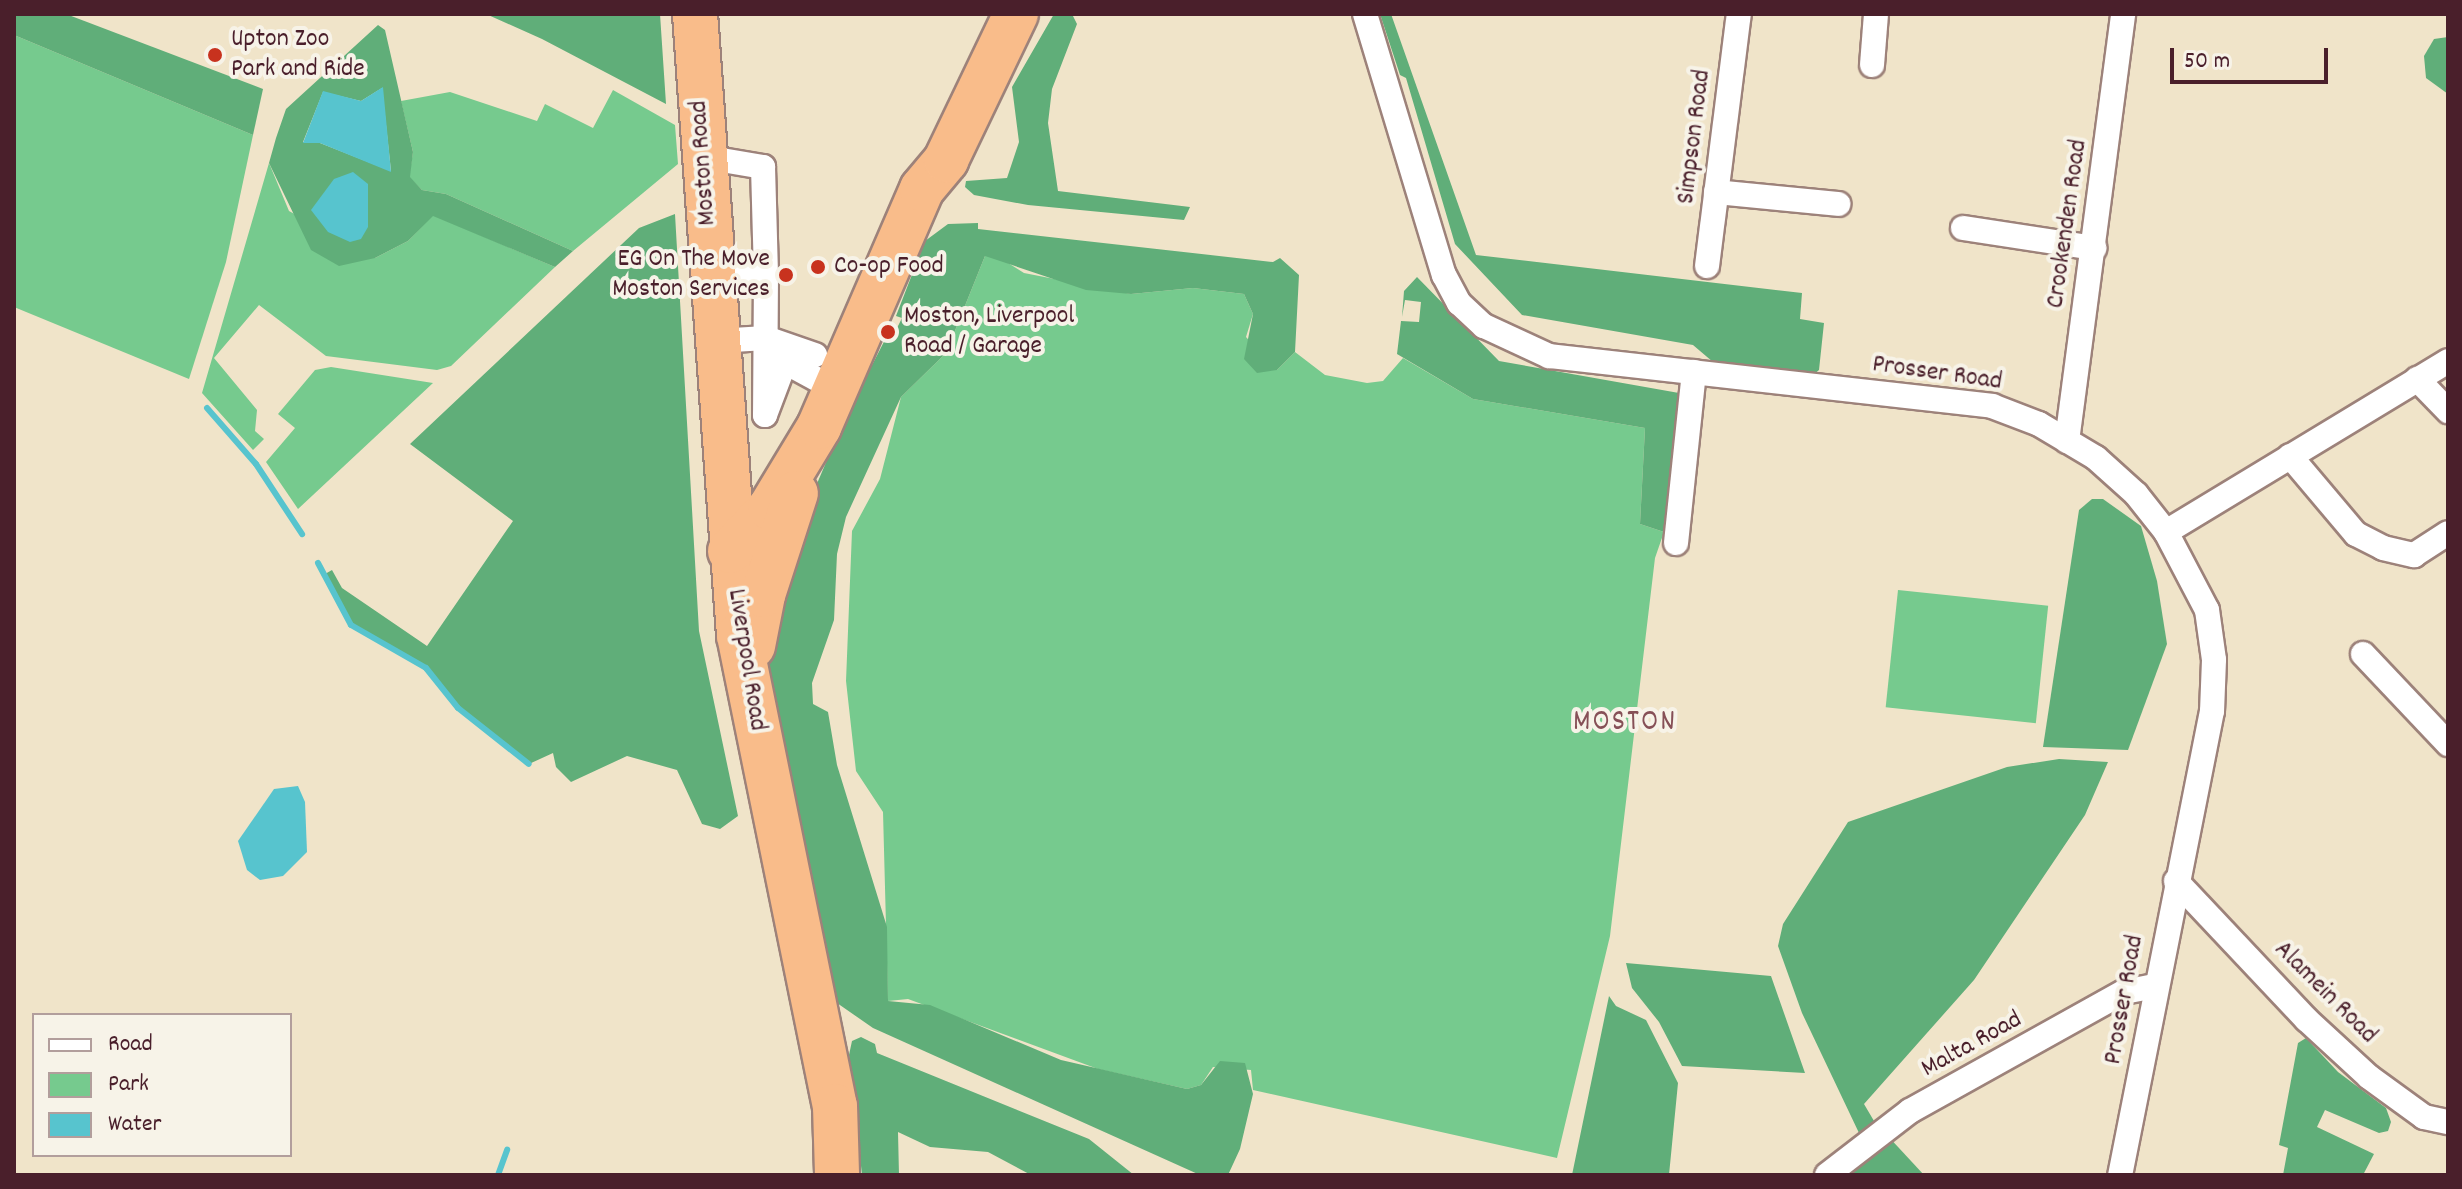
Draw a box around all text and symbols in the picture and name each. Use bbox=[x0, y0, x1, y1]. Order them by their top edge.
place label: Upton Zoo Park and Ride bbox=[231, 24, 365, 86]
scale bar bbox=[2174, 32, 2332, 82]
text: 50 m bbox=[2184, 45, 2230, 79]
marker: Upton Zoo Park and Ride bbox=[206, 46, 224, 64]
street label: Simpson Road bbox=[1671, 68, 1719, 206]
street label: Moston Road bbox=[684, 99, 724, 227]
street label: Crookenden Road bbox=[2041, 138, 2095, 310]
place label: EG On The Move Moston Services bbox=[612, 244, 770, 306]
place label: Co-op Food bbox=[834, 251, 944, 283]
marker: Co-op Food bbox=[809, 258, 827, 276]
marker: EG On The Move Moston Services bbox=[777, 266, 795, 284]
place label: Moston, Liverpool Road / Garage bbox=[904, 301, 1074, 362]
marker: Moston, Liverpool Road / Garage bbox=[879, 323, 897, 341]
street label: Prosser Road bbox=[1870, 349, 2004, 399]
street label: Liverpool Road bbox=[719, 587, 773, 733]
district label: MOSTON bbox=[1573, 706, 1677, 742]
street label: Prosser Road bbox=[2098, 933, 2152, 1067]
street label: Alamein Road bbox=[2267, 935, 2383, 1051]
street label: Malta Road bbox=[1916, 1005, 2028, 1085]
legend bbox=[32, 1013, 292, 1157]
text: Road bbox=[108, 1028, 153, 1062]
text: Park bbox=[108, 1068, 149, 1102]
text: Water bbox=[108, 1108, 161, 1142]

